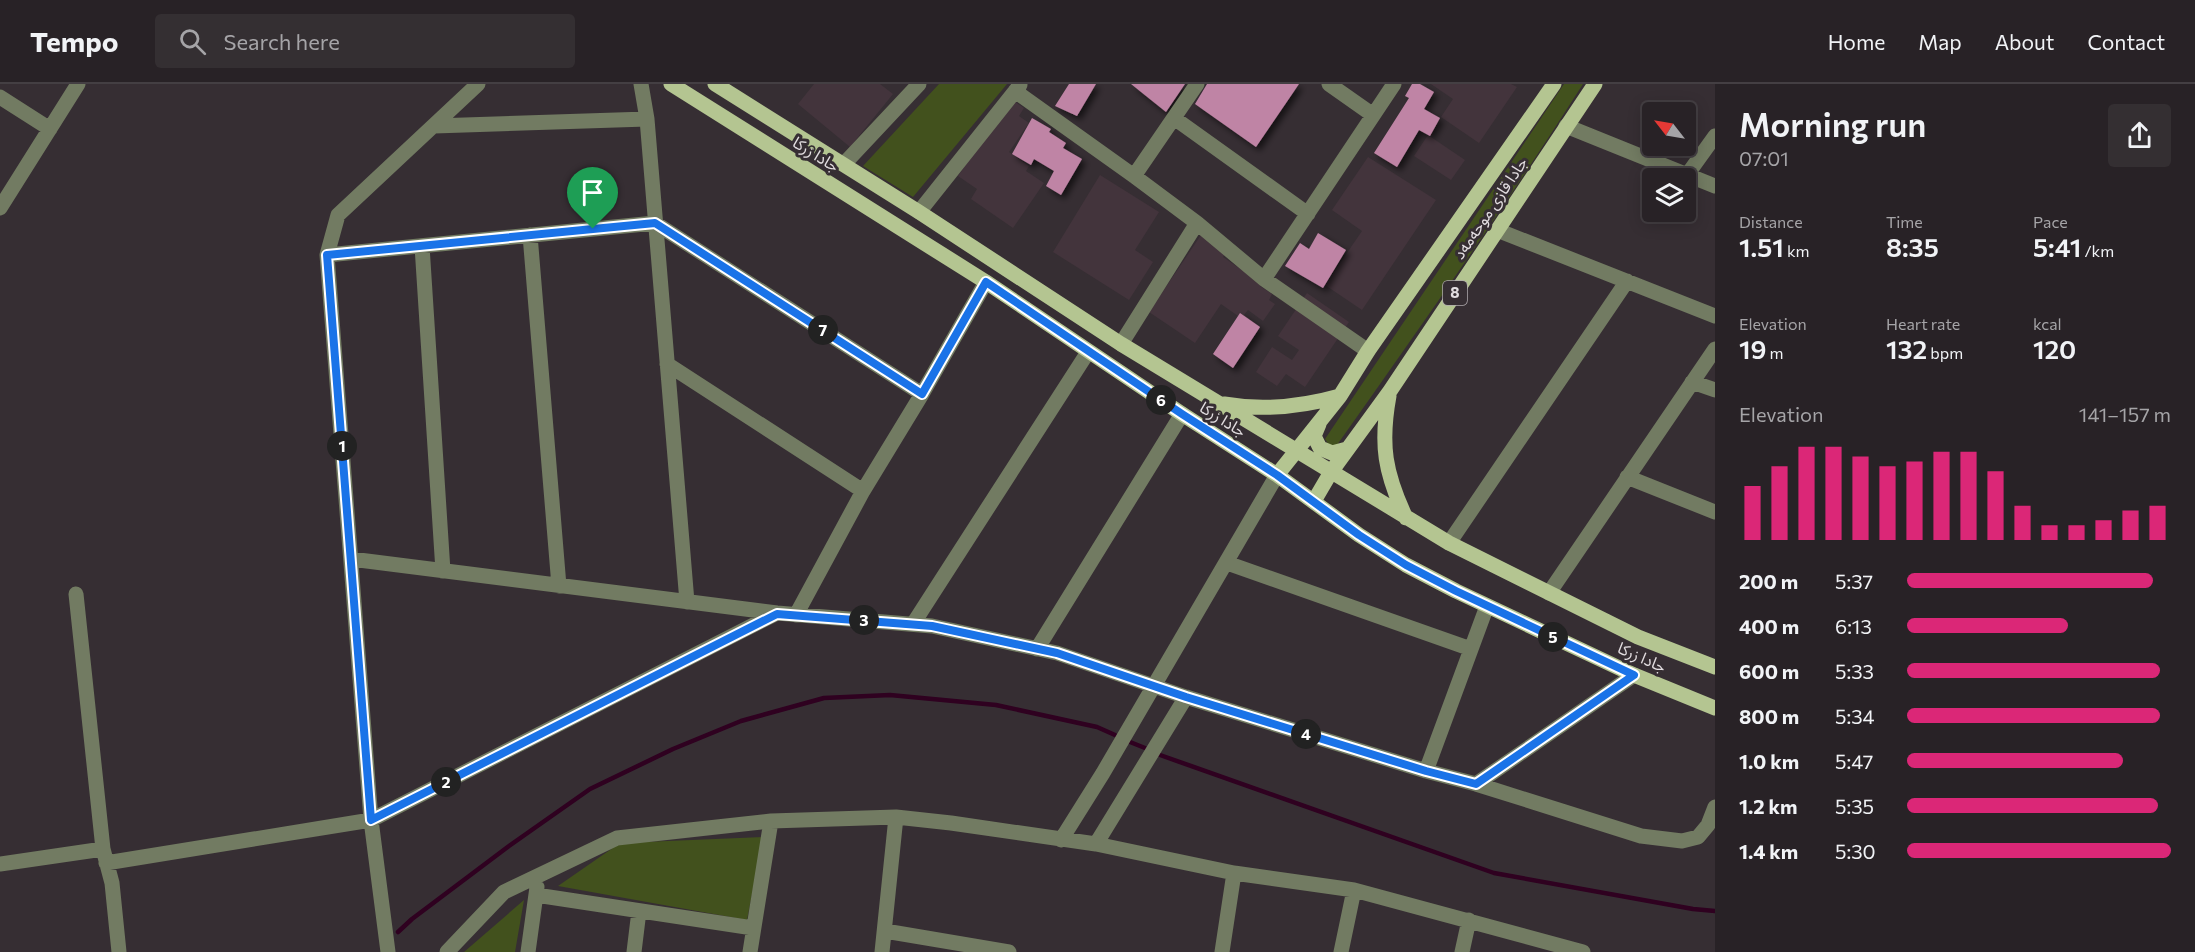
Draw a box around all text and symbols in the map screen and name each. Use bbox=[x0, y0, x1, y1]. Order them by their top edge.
search box bbox=[155, 14, 575, 68]
text: Tempo bbox=[30, 24, 119, 58]
icon: search bbox=[176, 25, 209, 58]
text: Search here bbox=[224, 28, 340, 55]
text: Home bbox=[1828, 29, 1885, 54]
text: Map bbox=[1918, 29, 1962, 54]
text: About bbox=[1995, 29, 2054, 54]
text: Contact bbox=[2087, 29, 2165, 54]
north arrow bbox=[1642, 102, 1696, 156]
map controls bbox=[1642, 102, 1696, 222]
text: Morning run bbox=[1739, 103, 1926, 144]
button: share bbox=[2108, 104, 2171, 167]
street label: جادا زرکا bbox=[789, 132, 843, 176]
text: 07:01 bbox=[1739, 146, 1789, 170]
street label: جادا قازی موحەمەد bbox=[1449, 153, 1531, 263]
pin bbox=[567, 167, 618, 229]
button: layers bbox=[1642, 168, 1696, 222]
icon: arrive bbox=[576, 176, 609, 209]
text: Distance bbox=[1739, 212, 1803, 231]
text: Time bbox=[1886, 212, 1923, 231]
text: Pace bbox=[2033, 212, 2068, 231]
text: 1.51 bbox=[1739, 231, 1784, 262]
text: 8:35 bbox=[1886, 231, 1939, 262]
text: 5:41 bbox=[2033, 231, 2081, 262]
text: km bbox=[1784, 241, 1810, 260]
text: /km bbox=[2081, 241, 2114, 260]
road number: 8 bbox=[1443, 281, 1467, 305]
text: Elevation bbox=[1739, 314, 1807, 333]
text: Heart rate bbox=[1886, 314, 1960, 333]
text: kcal bbox=[2033, 314, 2062, 333]
pin: 7 bbox=[808, 315, 838, 345]
text: 7 bbox=[819, 320, 827, 339]
text: 19 bbox=[1739, 333, 1767, 364]
text: 132 bbox=[1886, 333, 1927, 364]
text: 120 bbox=[2033, 333, 2076, 364]
text: m bbox=[1767, 343, 1784, 362]
text: bpm bbox=[1927, 343, 1963, 362]
pin: 6 bbox=[1146, 385, 1176, 415]
text: 6 bbox=[1156, 390, 1166, 409]
street label: جادا زرکا bbox=[1196, 397, 1250, 441]
text: Elevation bbox=[1739, 402, 1824, 426]
text: 141–157 m bbox=[2079, 402, 2171, 426]
pin: 1 bbox=[327, 431, 357, 461]
text: 1 bbox=[338, 436, 346, 455]
text: 200 m bbox=[1739, 569, 1798, 593]
text: 5:37 bbox=[1835, 569, 1873, 593]
pin: 3 bbox=[849, 605, 879, 635]
text: 3 bbox=[859, 610, 869, 629]
text: 400 m bbox=[1739, 614, 1799, 638]
text: 6:13 bbox=[1835, 614, 1872, 638]
pin: 5 bbox=[1538, 622, 1568, 652]
text: 5 bbox=[1548, 627, 1558, 646]
street label: جادا زرکا bbox=[1615, 638, 1669, 676]
text: 600 m bbox=[1739, 659, 1799, 683]
text: 5:33 bbox=[1835, 659, 1874, 683]
text: 800 m bbox=[1739, 704, 1799, 728]
text: 5:34 bbox=[1835, 704, 1875, 728]
pin: 4 bbox=[1291, 719, 1321, 749]
text: 4 bbox=[1301, 724, 1311, 743]
text: 1.0 km bbox=[1739, 749, 1799, 773]
text: 5:47 bbox=[1835, 749, 1873, 773]
pin: 2 bbox=[431, 767, 461, 797]
text: 2 bbox=[441, 772, 451, 791]
text: 1.2 km bbox=[1739, 794, 1797, 818]
text: 5:35 bbox=[1835, 794, 1874, 818]
text: 1.4 km bbox=[1739, 839, 1798, 863]
text: 5:30 bbox=[1835, 839, 1876, 863]

